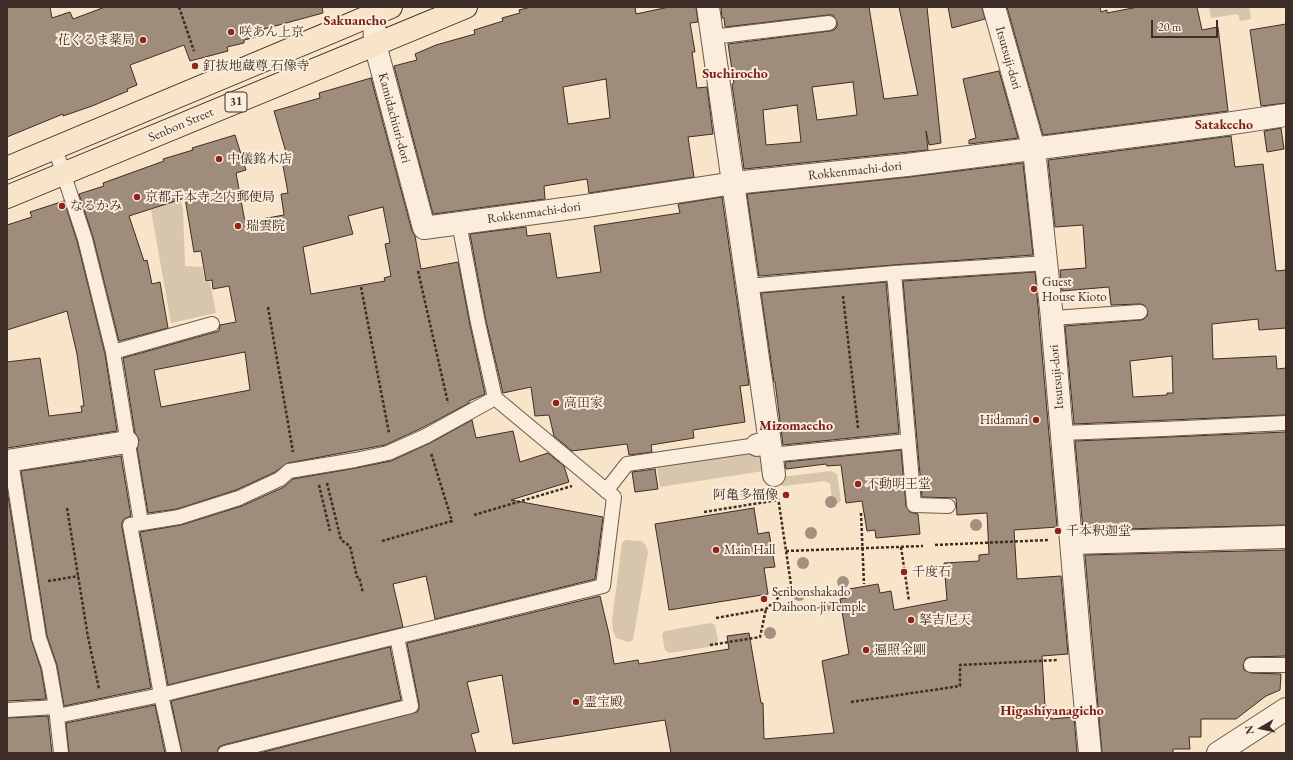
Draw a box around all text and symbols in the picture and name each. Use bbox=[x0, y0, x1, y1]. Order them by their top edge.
scale bar bbox=[1153, 12, 1220, 38]
district label: Sakuancho bbox=[324, 13, 386, 29]
text: 20 m bbox=[1158, 19, 1181, 35]
place label: 咲あん上京 bbox=[239, 24, 304, 40]
street label: Itsutsuji-dori bbox=[992, 25, 1024, 91]
marker: 咲あん上京 bbox=[226, 27, 236, 37]
place label: 花ぐるま薬局 bbox=[57, 32, 135, 48]
marker: 花ぐるま薬局 bbox=[138, 35, 148, 45]
place label: 釘抜地蔵尊 石像寺 bbox=[203, 58, 310, 74]
marker: 釘抜地蔵尊 石像寺 bbox=[190, 61, 200, 71]
district label: Suehirocho bbox=[702, 66, 768, 82]
street label: Kamidachiuri-dori bbox=[374, 71, 414, 165]
road number: 31 bbox=[225, 92, 247, 112]
street label: Senbon Street bbox=[146, 104, 216, 146]
district label: Satakecho bbox=[1195, 117, 1253, 133]
place label: 中儀銘木店 bbox=[227, 151, 292, 167]
marker: 中儀銘木店 bbox=[214, 154, 224, 164]
street label: Rokkenmachi-dori bbox=[807, 158, 903, 184]
place label: 京都千本寺之内郵便局 bbox=[145, 189, 275, 205]
marker: 京都千本寺之内郵便局 bbox=[132, 192, 142, 202]
place label: なるかみ bbox=[70, 198, 122, 214]
street label: Rokkenmachi-dori bbox=[486, 199, 582, 227]
marker: なるかみ bbox=[57, 201, 67, 211]
place label: 瑞雲院 bbox=[246, 218, 285, 234]
marker: 瑞雲院 bbox=[233, 221, 243, 231]
place label: Guest House Kioto bbox=[1042, 274, 1107, 305]
marker: Guest House Kioto bbox=[1029, 284, 1039, 294]
street label: Itsutsuji-dori bbox=[1046, 344, 1068, 410]
place label: 高田家 bbox=[564, 395, 603, 411]
marker: 高田家 bbox=[551, 398, 561, 408]
place label: Hidamari bbox=[980, 412, 1028, 428]
marker: Hidamari bbox=[1031, 415, 1041, 425]
district label: Mizomaecho bbox=[759, 418, 833, 434]
place label: 不動明王堂 bbox=[866, 476, 931, 492]
marker: 不動明王堂 bbox=[853, 479, 863, 489]
place label: 阿亀多福像 bbox=[713, 487, 778, 503]
marker: 阿亀多福像 bbox=[781, 490, 791, 500]
place label: 千本釈迦堂 bbox=[1066, 523, 1131, 539]
marker: 千本釈迦堂 bbox=[1053, 526, 1063, 536]
place label: Main Hall bbox=[724, 542, 775, 558]
marker: Main Hall bbox=[711, 545, 721, 555]
place label: 千度石 bbox=[912, 564, 951, 580]
marker: 千度石 bbox=[899, 567, 909, 577]
place label: Senbonshakado Daihoon-ji Temple bbox=[772, 584, 866, 615]
marker: Senbonshakado Daihoon-ji Temple bbox=[759, 594, 769, 604]
place label: 拏吉尼天 bbox=[919, 612, 971, 628]
marker: 拏吉尼天 bbox=[906, 615, 916, 625]
place label: 遍照金剛 bbox=[874, 642, 926, 658]
marker: 遍照金剛 bbox=[861, 645, 871, 655]
place label: 霊宝殿 bbox=[584, 694, 623, 710]
marker: 霊宝殿 bbox=[571, 697, 581, 707]
district label: Higashiyanagicho bbox=[1000, 703, 1104, 719]
north arrow bbox=[1241, 708, 1281, 748]
text: N bbox=[1242, 724, 1257, 735]

